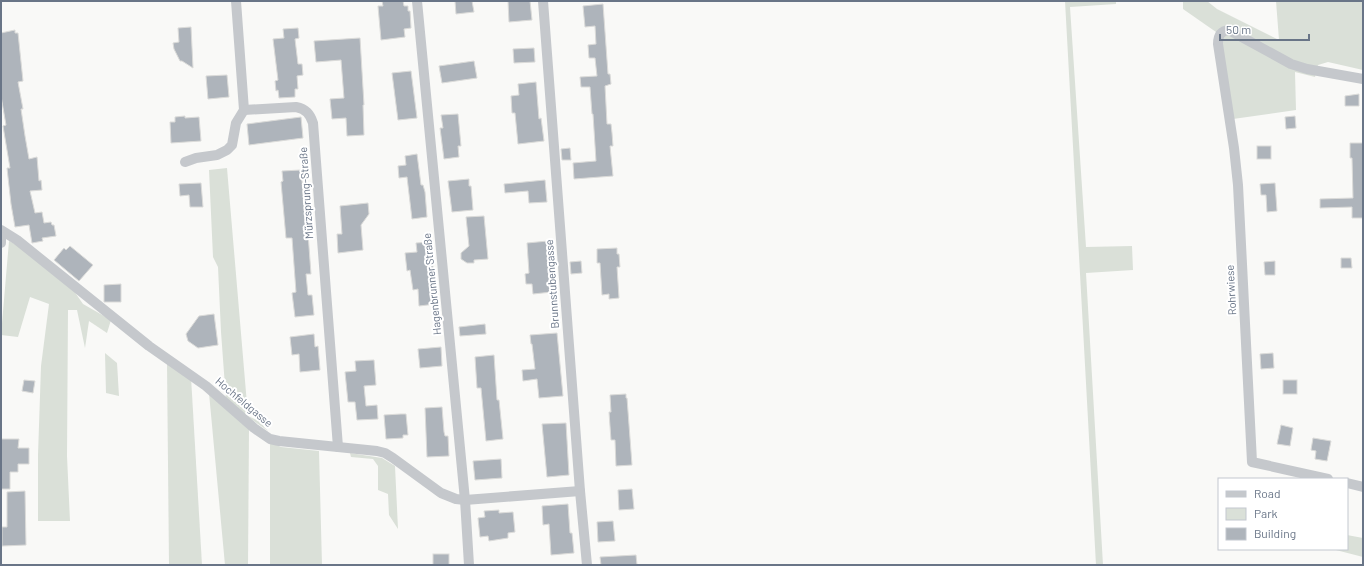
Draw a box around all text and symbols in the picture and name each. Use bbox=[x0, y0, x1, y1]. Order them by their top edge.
scale bar bbox=[1220, 16, 1309, 42]
text: 50 m bbox=[1226, 22, 1251, 36]
street label: Mürzsprung-Straße bbox=[296, 146, 315, 239]
street label: Hagenbrunner Straße bbox=[420, 232, 443, 336]
street label: Brunnstubengasse bbox=[542, 239, 561, 329]
street label: Rohrwiese bbox=[1223, 264, 1238, 316]
street label: Hochfeldgasse bbox=[213, 374, 276, 429]
legend bbox=[1218, 478, 1348, 550]
text: Road bbox=[1254, 486, 1281, 500]
text: Park bbox=[1254, 506, 1278, 520]
text: Building bbox=[1254, 526, 1296, 540]

